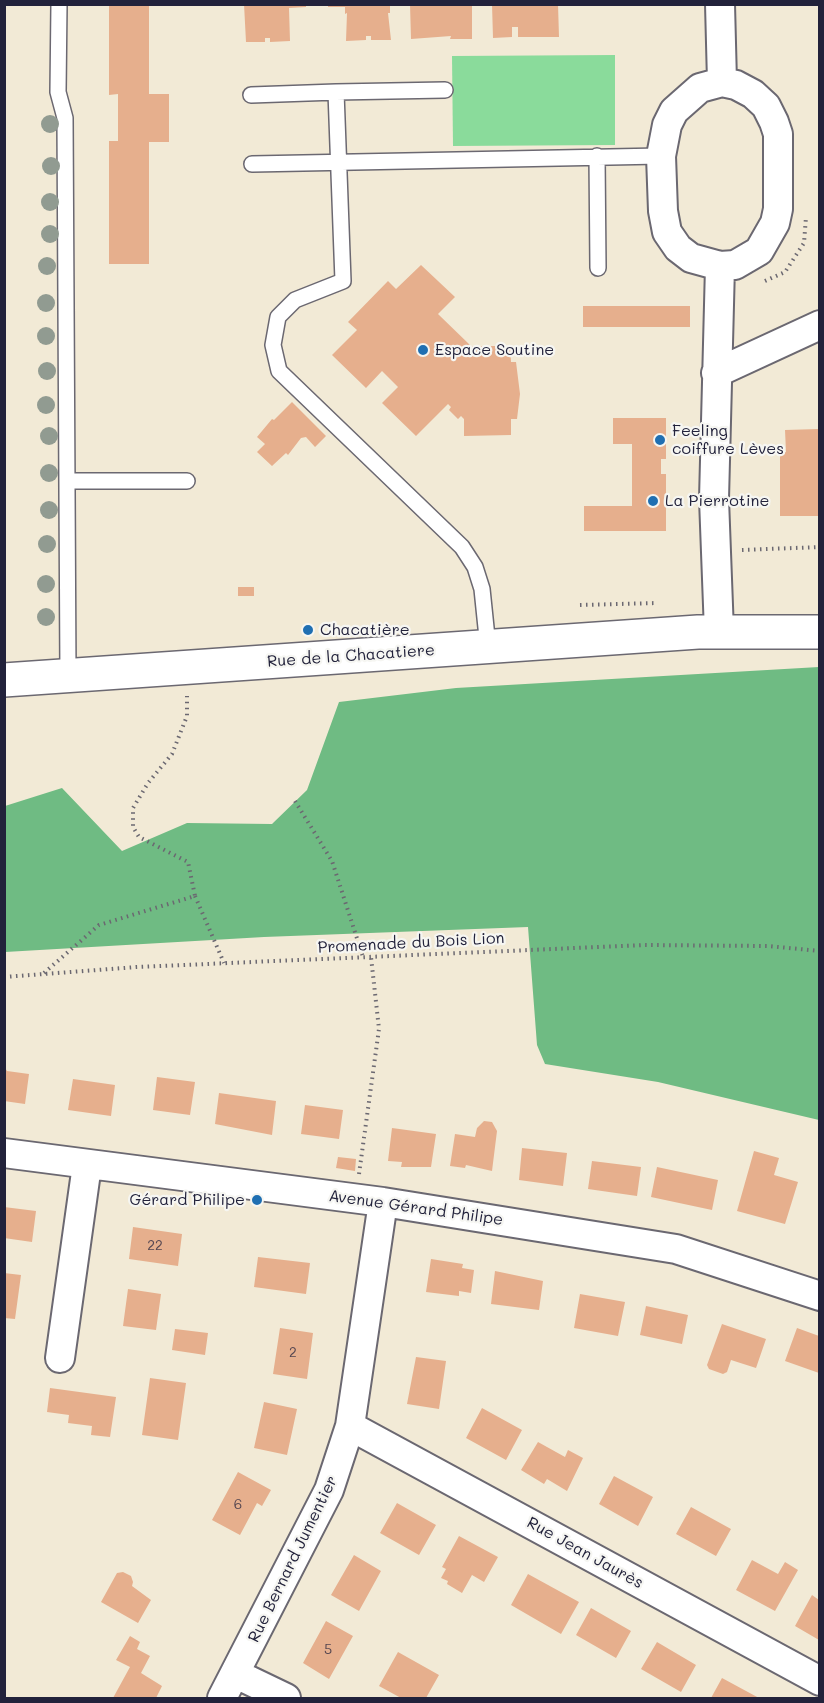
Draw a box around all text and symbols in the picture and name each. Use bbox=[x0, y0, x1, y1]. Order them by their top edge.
place label: Espace Soutine bbox=[435, 340, 554, 360]
marker: Espace Soutine bbox=[416, 343, 430, 357]
place label: Feeling coiffure Lèves bbox=[672, 421, 784, 459]
marker: Feeling coiffure Lèves bbox=[653, 433, 667, 447]
place label: La Pierrotine bbox=[665, 491, 769, 511]
marker: La Pierrotine bbox=[646, 494, 660, 508]
place label: Chacatière bbox=[320, 620, 410, 640]
marker: Chacatière bbox=[301, 623, 315, 637]
street label: Rue de la Chacatiere bbox=[267, 641, 435, 671]
street label: Promenade du Bois Lion bbox=[317, 929, 505, 957]
street label: Avenue Gérard Philipe bbox=[328, 1186, 504, 1230]
place label: Gérard Philipe bbox=[130, 1190, 245, 1210]
marker: Gérard Philipe bbox=[250, 1193, 264, 1207]
house number: 22 bbox=[147, 1238, 163, 1254]
house number: 2 bbox=[289, 1345, 297, 1361]
street label: Rue Bernard Jumentier bbox=[244, 1473, 342, 1645]
house number: 6 bbox=[234, 1497, 242, 1513]
street label: Rue Jean Jaurès bbox=[523, 1513, 647, 1593]
house number: 5 bbox=[324, 1642, 332, 1658]

